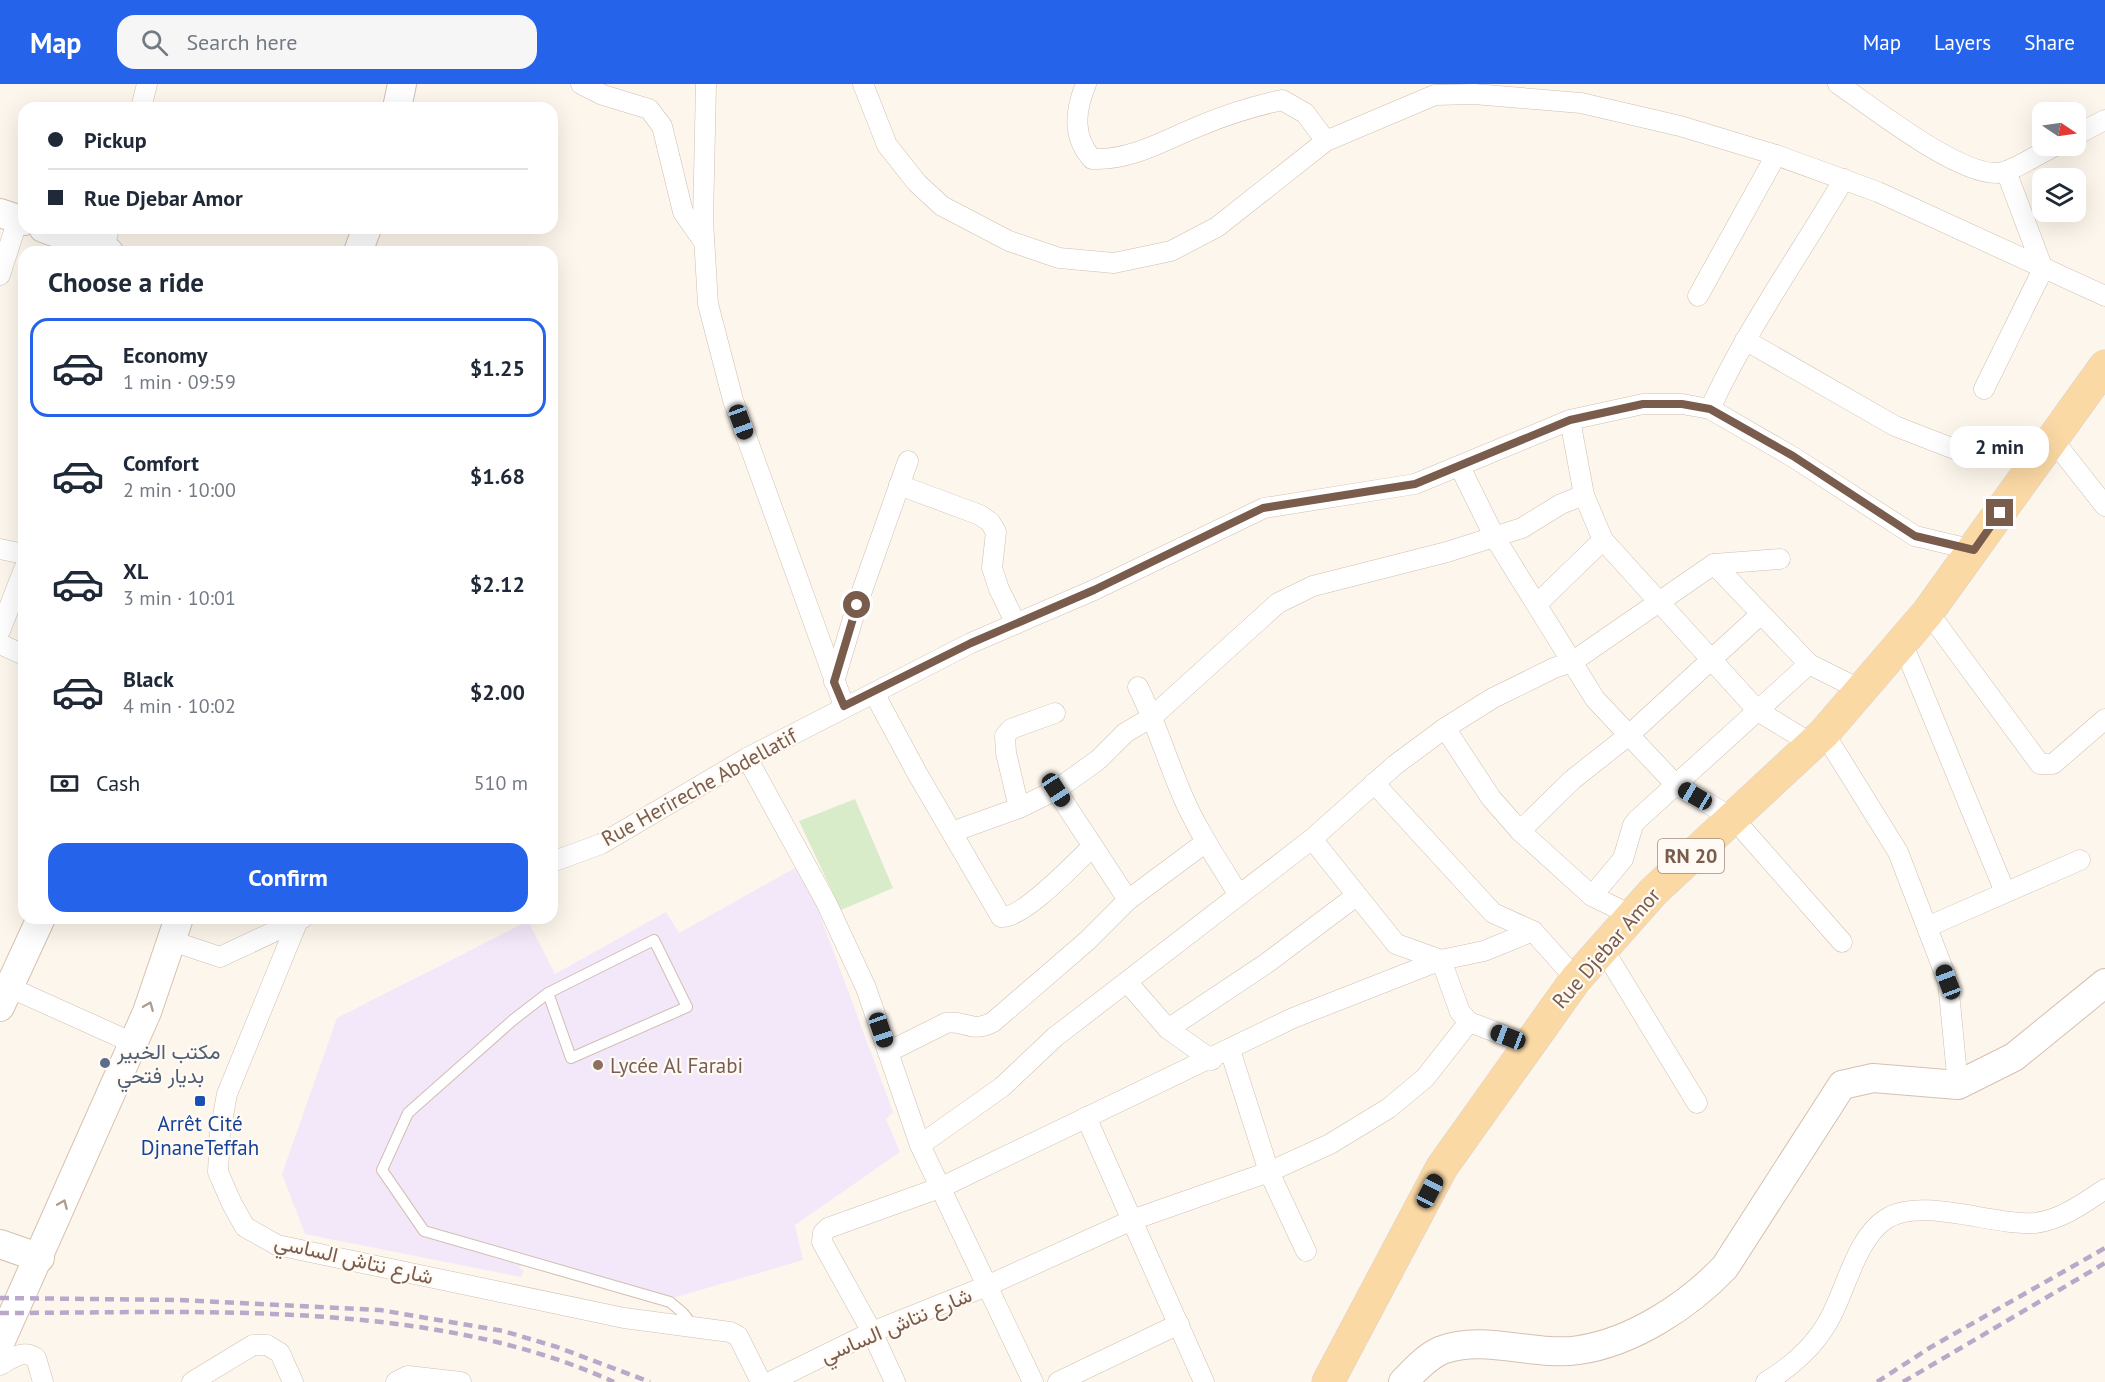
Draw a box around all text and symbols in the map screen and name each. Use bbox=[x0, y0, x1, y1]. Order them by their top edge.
search box bbox=[117, 15, 537, 69]
text: Map bbox=[30, 24, 81, 61]
icon: search bbox=[138, 26, 171, 59]
text: Search here bbox=[186, 28, 297, 56]
text: Map bbox=[1863, 29, 1901, 56]
text: Layers bbox=[1934, 29, 1991, 56]
text: Share bbox=[2024, 29, 2075, 56]
north arrow bbox=[2032, 102, 2086, 156]
map controls bbox=[2032, 102, 2086, 222]
text: Pickup bbox=[84, 126, 147, 154]
button: layers bbox=[2032, 168, 2086, 222]
text: Rue Djebar Amor bbox=[84, 184, 243, 212]
text: Choose a ride bbox=[48, 265, 204, 299]
icon: car bbox=[51, 341, 105, 395]
text: Economy bbox=[123, 341, 207, 369]
text: $1.25 bbox=[470, 354, 525, 382]
text: 1 min · 09:59 bbox=[123, 369, 236, 395]
car bbox=[726, 402, 756, 442]
callout: 2 min bbox=[1950, 426, 2050, 468]
text: 2 min bbox=[1975, 434, 2024, 460]
icon: car bbox=[51, 449, 105, 503]
text: Comfort bbox=[123, 449, 199, 477]
text: $1.68 bbox=[470, 462, 525, 490]
text: 2 min · 10:00 bbox=[123, 477, 236, 503]
route end bbox=[1986, 499, 2013, 526]
icon: car bbox=[51, 557, 105, 611]
text: XL bbox=[123, 557, 148, 585]
text: $2.12 bbox=[470, 570, 525, 598]
text: 3 min · 10:01 bbox=[123, 585, 236, 611]
route start bbox=[843, 591, 870, 618]
icon: car bbox=[51, 665, 105, 719]
text: Black bbox=[123, 665, 174, 693]
text: $2.00 bbox=[470, 678, 525, 706]
text: 4 min · 10:02 bbox=[123, 693, 236, 719]
street label: Rue Herireche Abdellatif bbox=[597, 721, 803, 852]
icon: cash bbox=[48, 767, 81, 800]
text: Cash bbox=[96, 769, 140, 797]
text: 510 m bbox=[474, 770, 528, 796]
car bbox=[1039, 770, 1073, 810]
car bbox=[1675, 779, 1715, 813]
road number: RN 20 bbox=[1658, 839, 1724, 873]
button: Confirm bbox=[48, 843, 528, 912]
street label: Rue Djebar Amor bbox=[1546, 882, 1666, 1014]
car bbox=[1933, 962, 1963, 1002]
one-way arrow bbox=[142, 1001, 154, 1012]
car bbox=[867, 1010, 895, 1050]
car bbox=[1488, 1022, 1528, 1052]
place label: مكتب الخبير بديار فتحي bbox=[116, 1038, 221, 1093]
place label: Lycée Al Farabi bbox=[610, 1052, 743, 1079]
marker: مكتب الخبير بديار فتحي bbox=[98, 1056, 112, 1070]
marker: Lycée Al Farabi bbox=[591, 1058, 605, 1072]
marker: Arrêt Cité DjnaneTeffah bbox=[193, 1094, 207, 1108]
place label: Arrêt Cité DjnaneTeffah bbox=[141, 1110, 259, 1161]
car bbox=[1414, 1171, 1446, 1211]
one-way arrow bbox=[56, 1200, 68, 1211]
street label: شارع نتاش الساسي bbox=[271, 1228, 436, 1294]
street label: شارع نتاش الساسي bbox=[816, 1281, 977, 1373]

